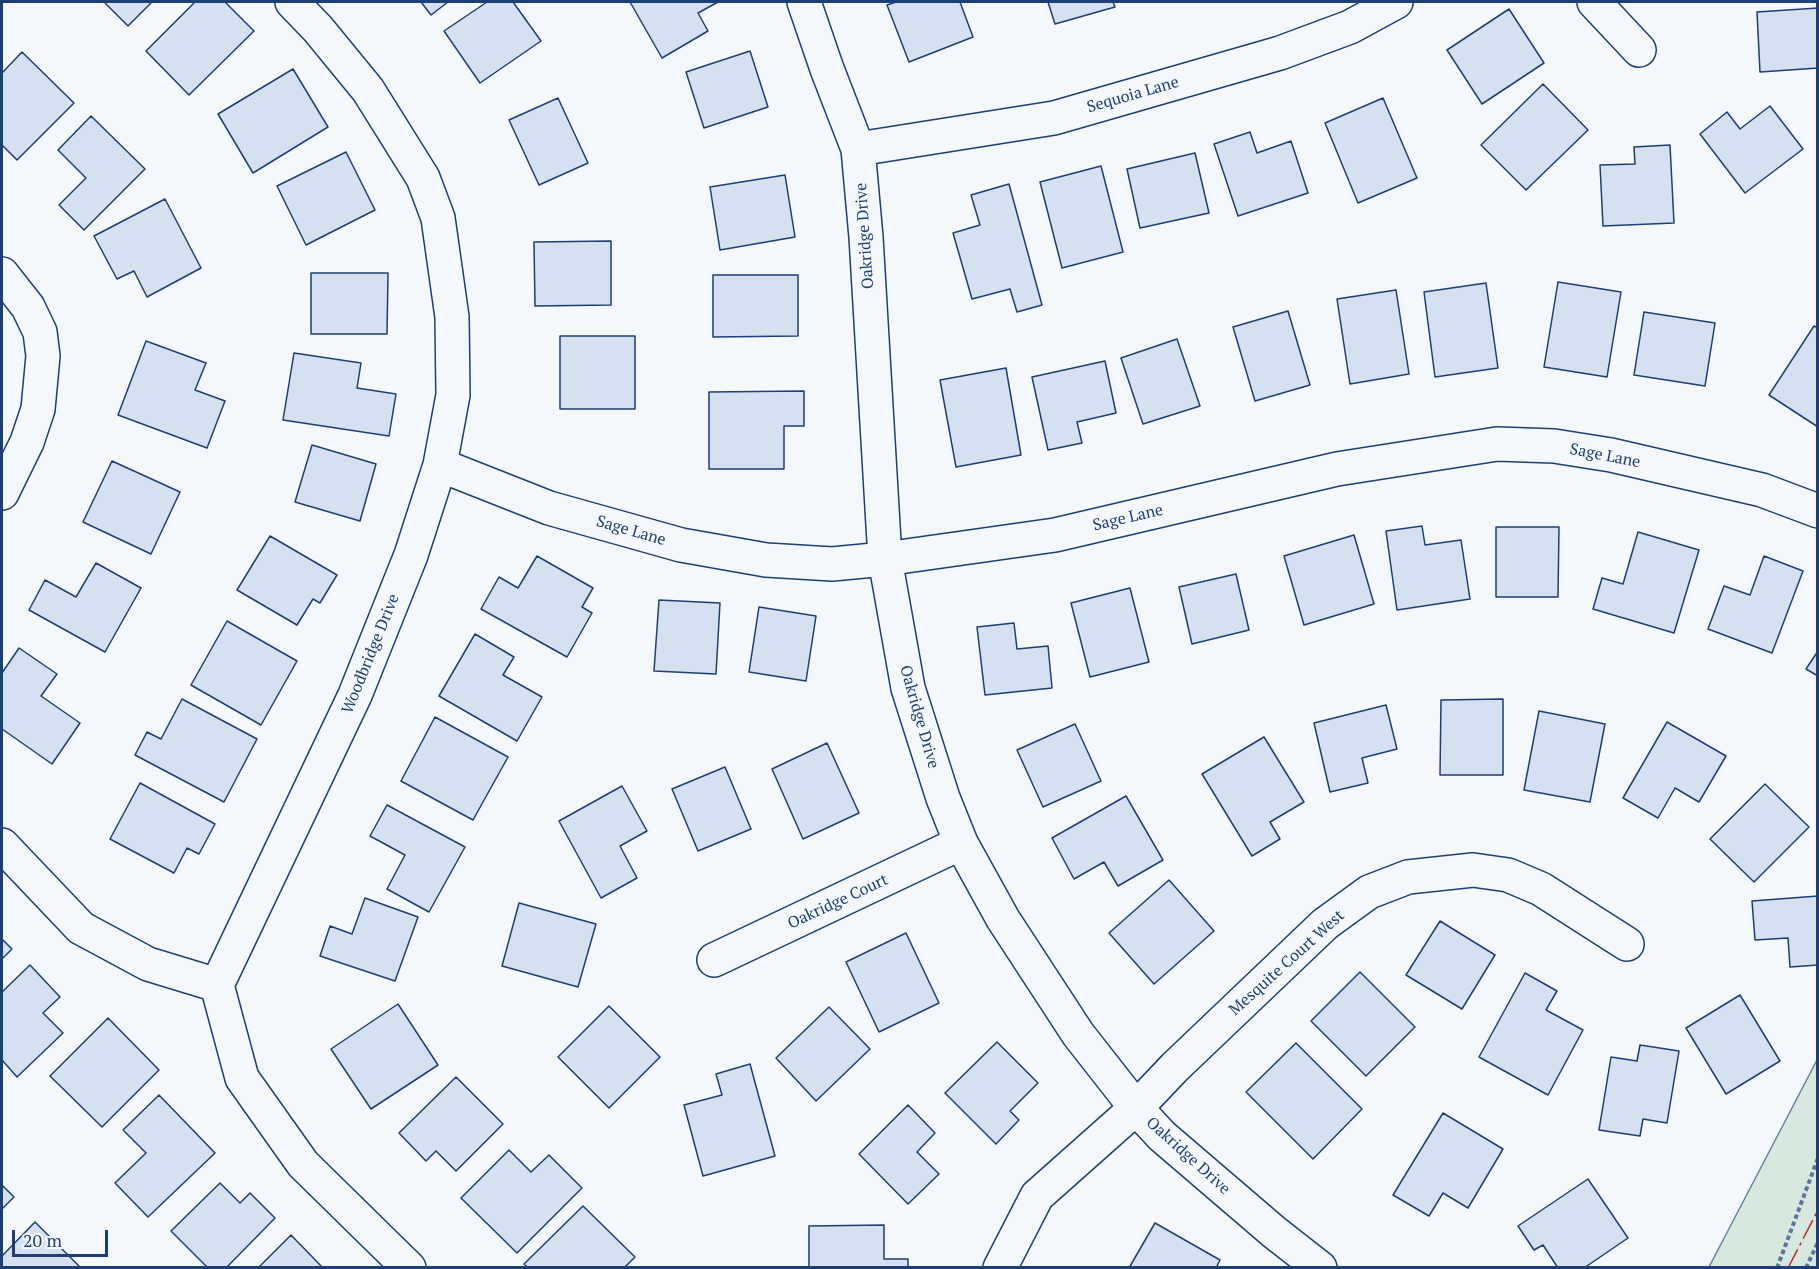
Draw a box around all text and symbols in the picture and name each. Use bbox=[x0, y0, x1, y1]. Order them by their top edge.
street label: Sequoia Lane bbox=[1085, 73, 1181, 117]
street label: Oakridge Drive bbox=[852, 182, 878, 290]
street label: Sage Lane bbox=[1568, 440, 1642, 472]
street label: Sage Lane bbox=[1091, 501, 1165, 535]
street label: Sage Lane bbox=[594, 512, 668, 550]
street label: Woodbridge Drive bbox=[338, 591, 404, 717]
street label: Oakridge Drive bbox=[895, 663, 943, 771]
street label: Oakridge Court bbox=[785, 870, 891, 934]
street label: Mesquite Court West bbox=[1226, 906, 1348, 1020]
street label: Oakridge Drive bbox=[1142, 1113, 1234, 1199]
scale bar bbox=[15, 1218, 111, 1256]
text: 20 m bbox=[23, 1228, 62, 1252]

